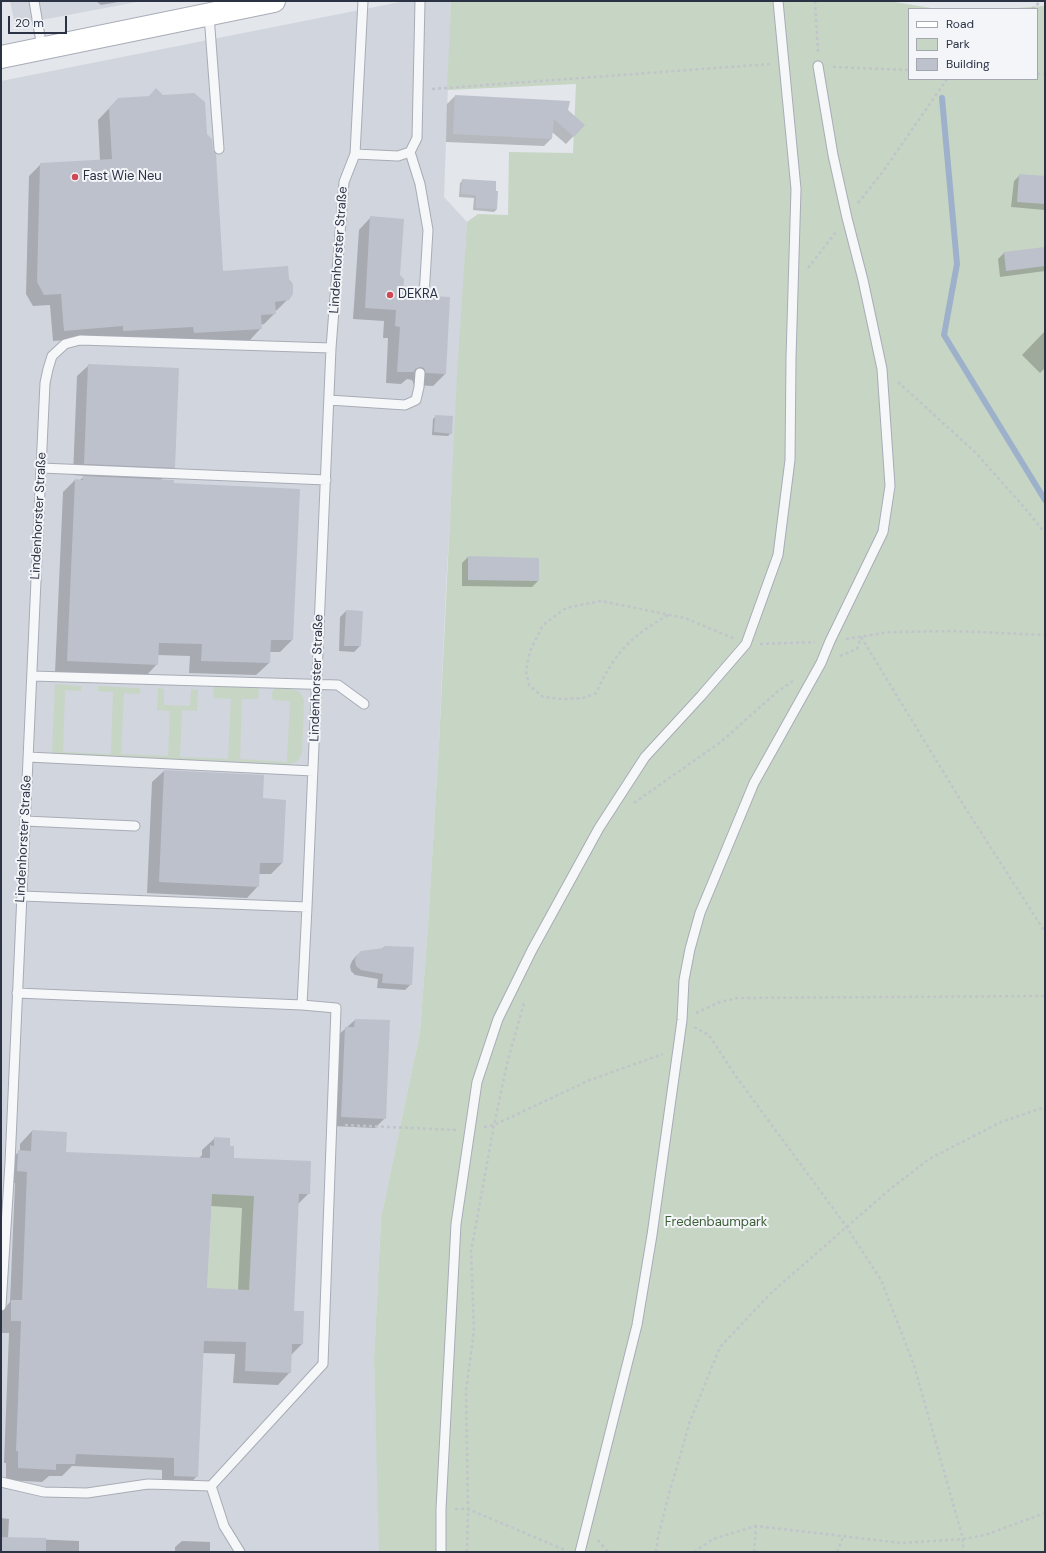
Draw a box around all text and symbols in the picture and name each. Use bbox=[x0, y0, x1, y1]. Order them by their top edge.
scale bar bbox=[10, 8, 69, 34]
legend bbox=[908, 8, 1038, 80]
text: 20 m bbox=[15, 15, 44, 31]
text: Road bbox=[946, 16, 974, 32]
text: Park bbox=[946, 36, 970, 52]
text: Building bbox=[946, 56, 990, 72]
place label: Fast Wie Neu bbox=[83, 169, 162, 185]
marker: Fast Wie Neu bbox=[70, 172, 80, 182]
street label: Lindenhorster Straße bbox=[327, 186, 351, 314]
place label: DEKRA bbox=[398, 287, 438, 303]
marker: DEKRA bbox=[385, 290, 395, 300]
street label: Lindenhorster Straße bbox=[28, 452, 50, 580]
street label: Lindenhorster Straße bbox=[307, 614, 327, 742]
street label: Lindenhorster Straße bbox=[13, 775, 35, 903]
park label: Fredenbaumpark bbox=[665, 1215, 767, 1231]

